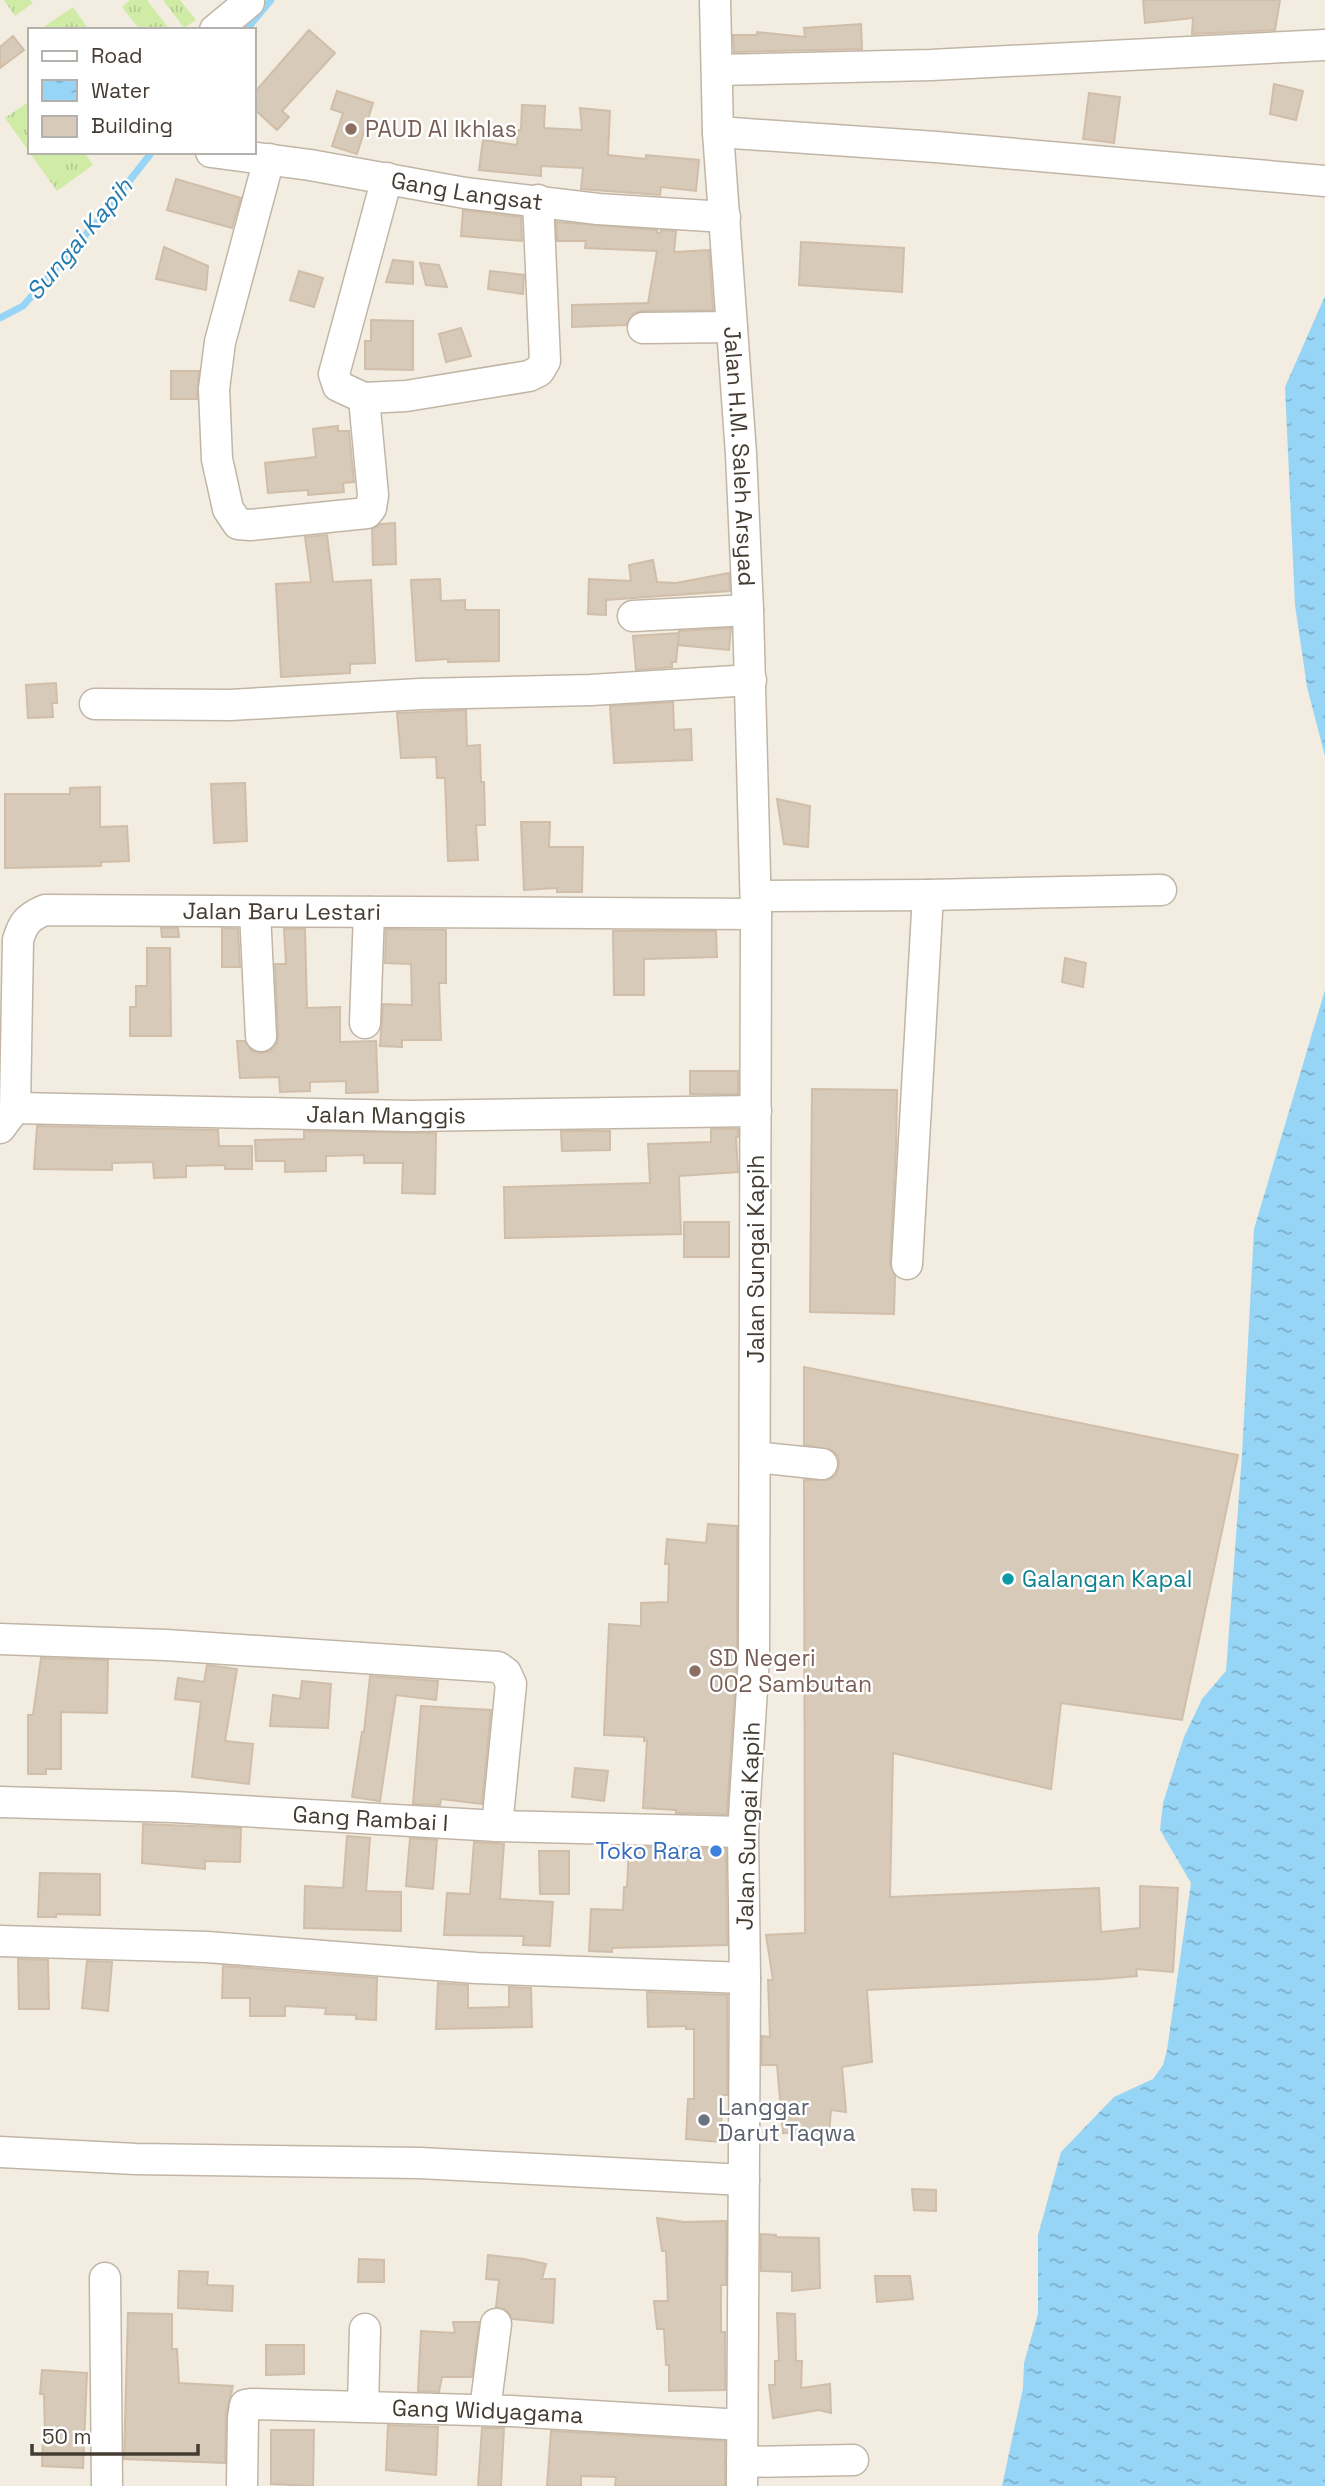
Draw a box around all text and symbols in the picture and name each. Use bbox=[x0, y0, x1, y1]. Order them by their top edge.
legend bbox=[28, 28, 256, 154]
text: Road bbox=[91, 42, 143, 69]
text: Water bbox=[91, 77, 150, 104]
text: Building bbox=[91, 112, 173, 139]
place label: PAUD Al Ikhlas bbox=[365, 114, 517, 144]
marker: PAUD Al Ikhlas bbox=[343, 121, 359, 137]
street label: Gang Langsat bbox=[389, 165, 544, 217]
water label: Sungai Kapih bbox=[19, 171, 140, 306]
street label: Jalan H.M. Saleh Arsyad bbox=[717, 325, 762, 587]
street label: Jalan Baru Lestari bbox=[182, 896, 381, 927]
street label: Jalan Manggis bbox=[306, 1099, 466, 1131]
street label: Jalan Sungai Kapih bbox=[741, 1155, 771, 1363]
place label: Galangan Kapal bbox=[1022, 1564, 1192, 1594]
marker: Galangan Kapal bbox=[1000, 1571, 1016, 1587]
place label: SD Negeri 002 Sambutan bbox=[709, 1643, 872, 1699]
marker: SD Negeri 002 Sambutan bbox=[687, 1663, 703, 1679]
street label: Jalan Sungai Kapih bbox=[729, 1721, 767, 1931]
street label: Gang Rambai I bbox=[292, 1799, 449, 1838]
place label: Toko Rara bbox=[595, 1836, 702, 1866]
marker: Toko Rara bbox=[708, 1843, 724, 1859]
place label: Langgar Darut Taqwa bbox=[718, 2092, 856, 2148]
marker: Langgar Darut Taqwa bbox=[696, 2112, 712, 2128]
street label: Gang Widyagama bbox=[391, 2393, 584, 2430]
scale bar bbox=[32, 2412, 198, 2456]
text: 50 m bbox=[42, 2423, 92, 2450]

